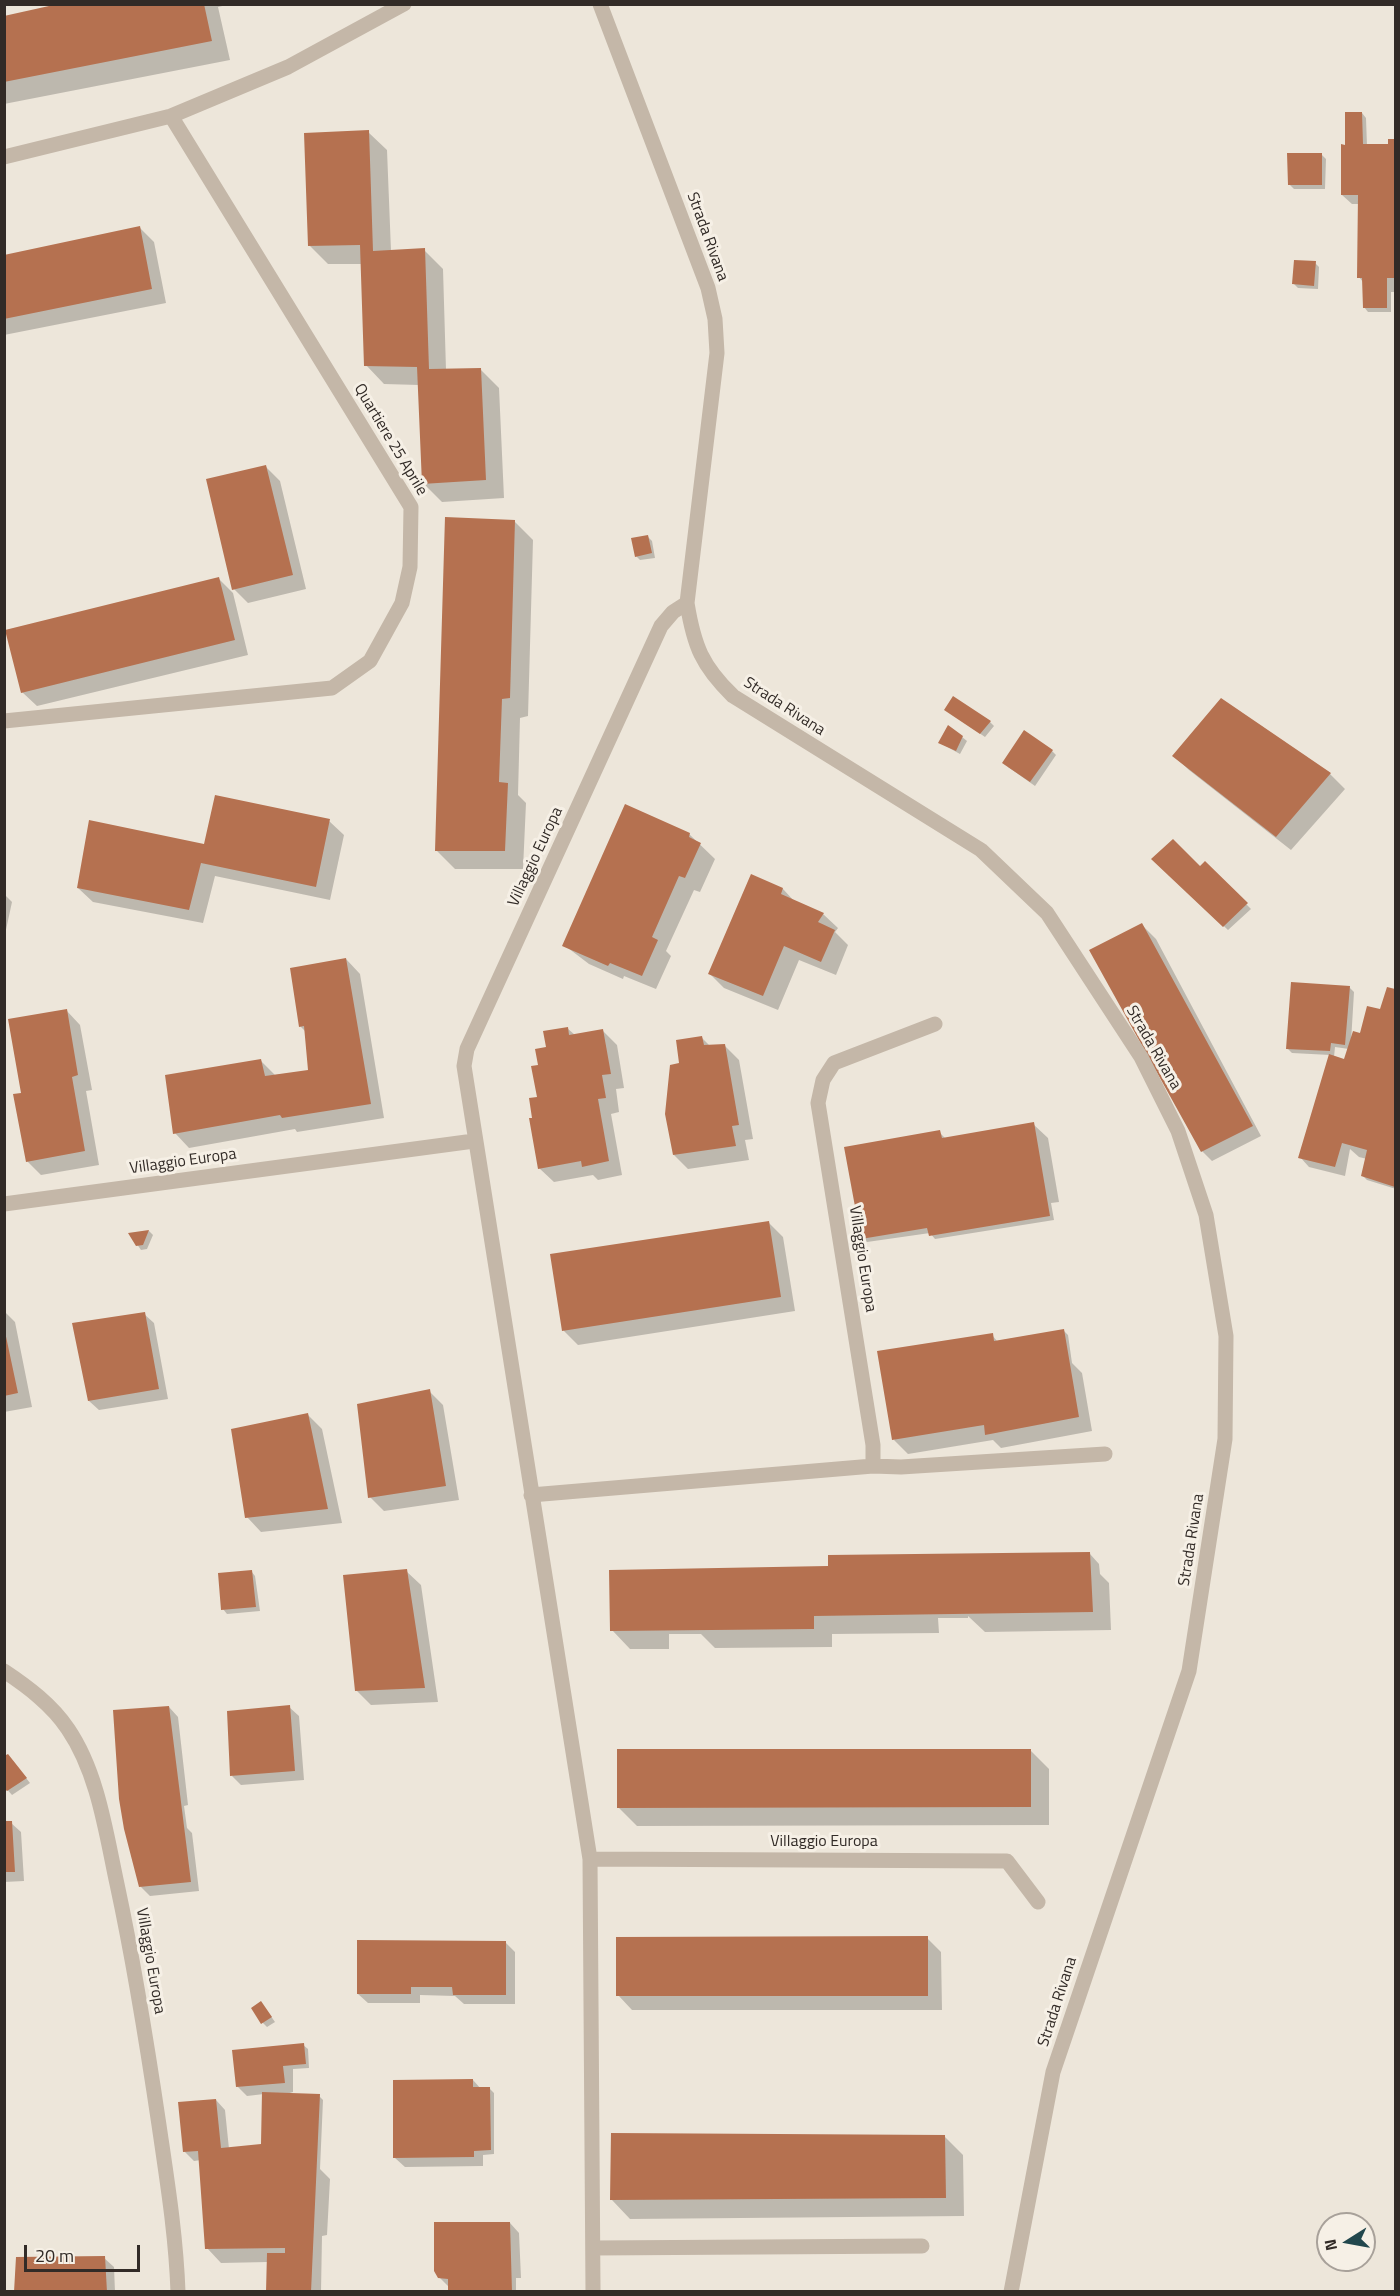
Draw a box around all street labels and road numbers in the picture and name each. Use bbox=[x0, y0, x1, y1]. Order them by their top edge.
street label: Strada Rivana bbox=[682, 190, 732, 284]
street label: Quartiere 25 Aprile bbox=[349, 381, 431, 499]
street label: Strada Rivana bbox=[740, 674, 828, 740]
street label: Villaggio Europa bbox=[505, 804, 567, 910]
street label: Strada Rivana bbox=[1121, 1003, 1185, 1093]
street label: Villaggio Europa bbox=[128, 1145, 238, 1179]
street label: Villaggio Europa bbox=[844, 1204, 880, 1314]
street label: Strada Rivana bbox=[1175, 1492, 1209, 1588]
street label: Villaggio Europa bbox=[770, 1832, 878, 1852]
street label: Villaggio Europa bbox=[131, 1906, 169, 2016]
street label: Strada Rivana bbox=[1034, 1955, 1082, 2049]

